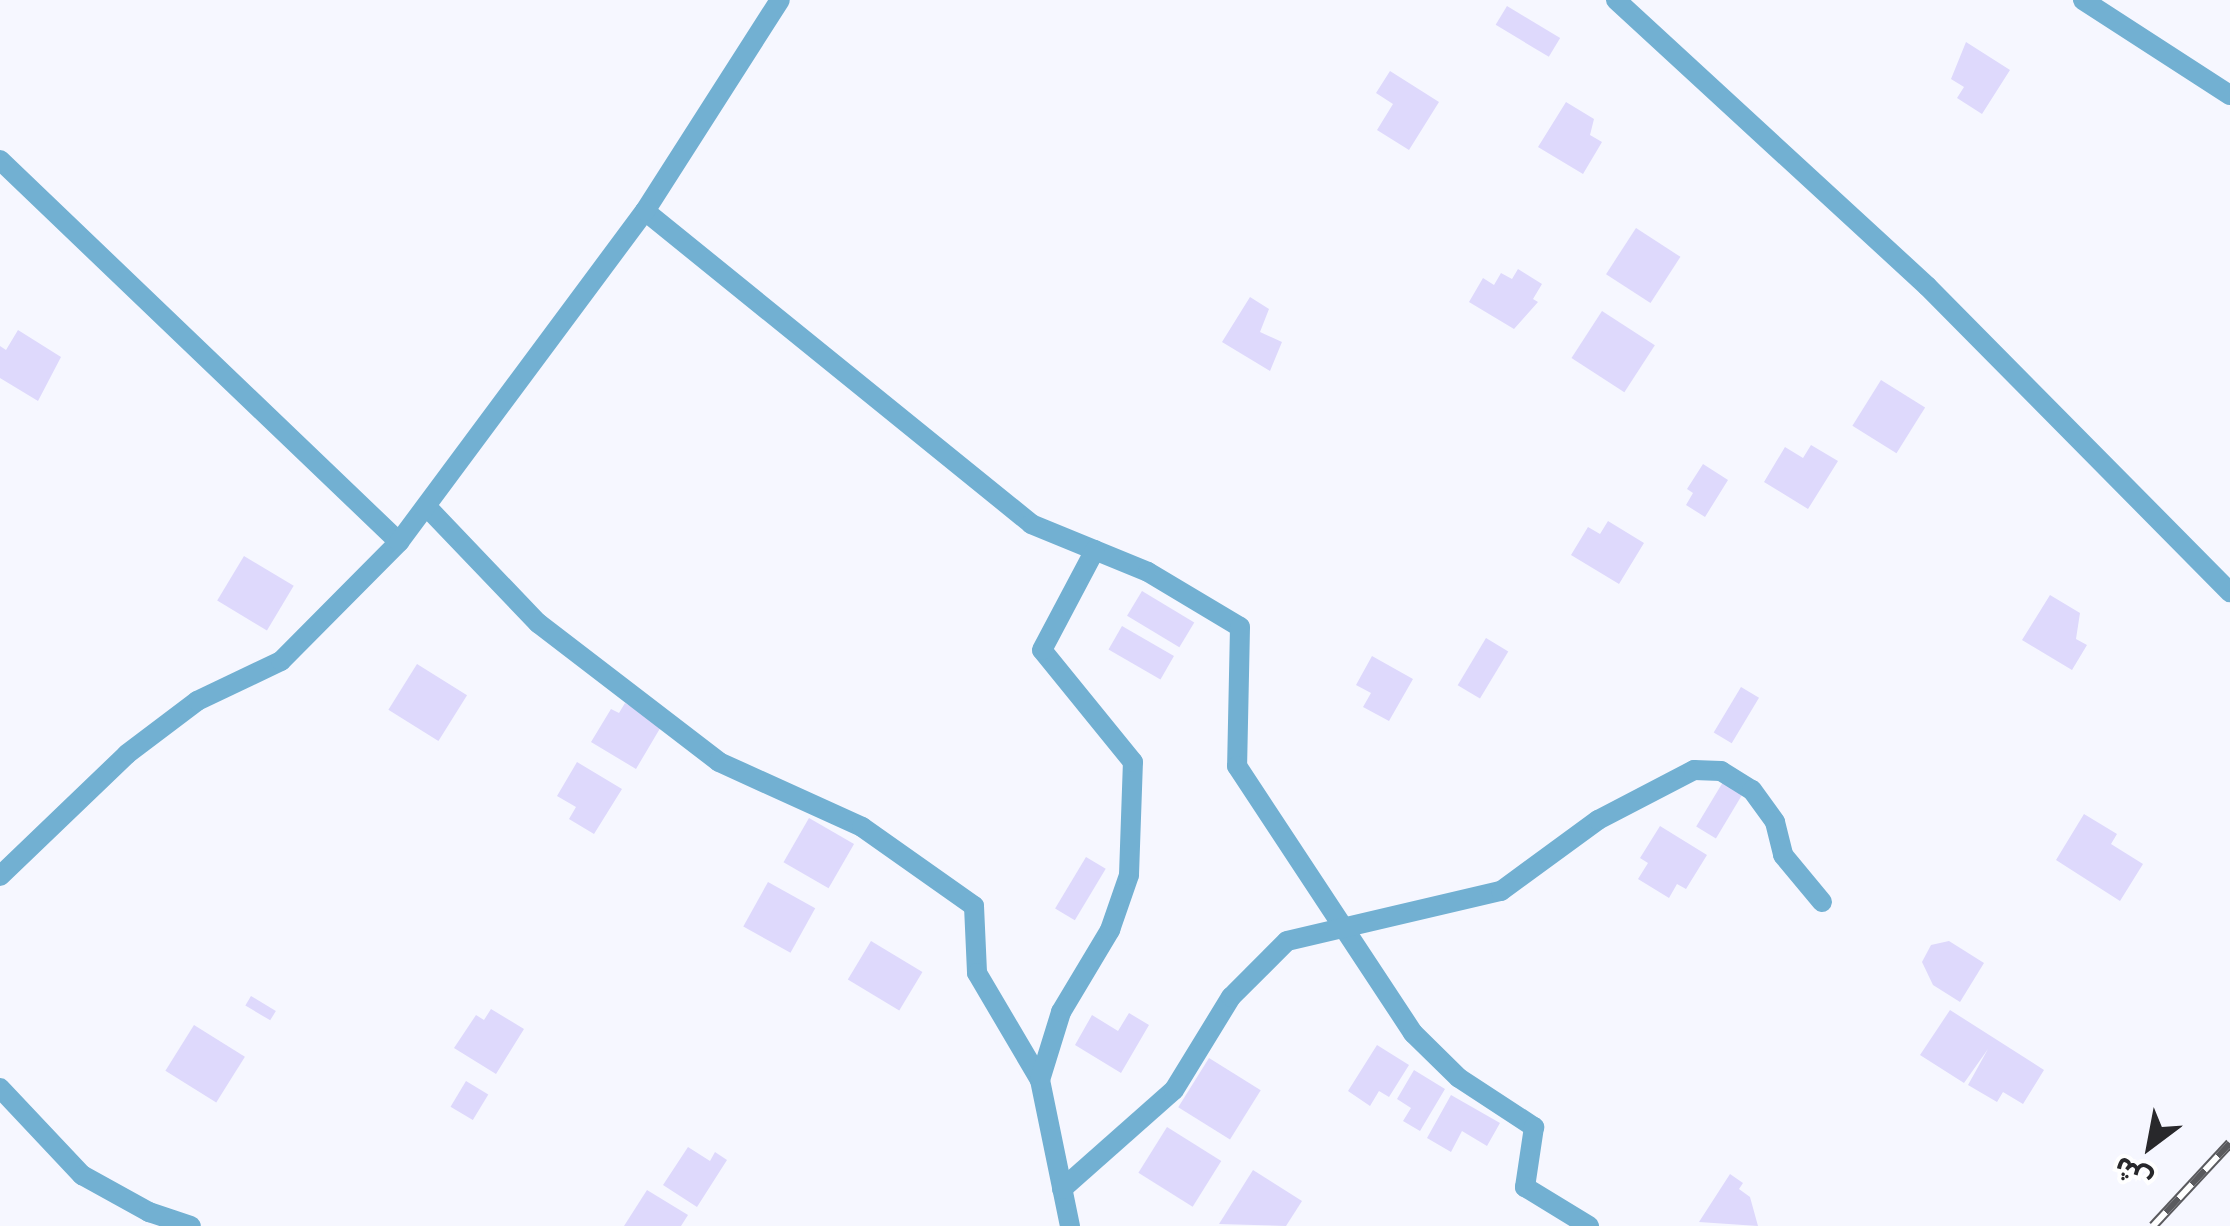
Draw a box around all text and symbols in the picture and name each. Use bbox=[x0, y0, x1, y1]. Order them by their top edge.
north arrow bbox=[2100, 1096, 2200, 1196]
text: ش bbox=[2108, 1146, 2160, 1197]

